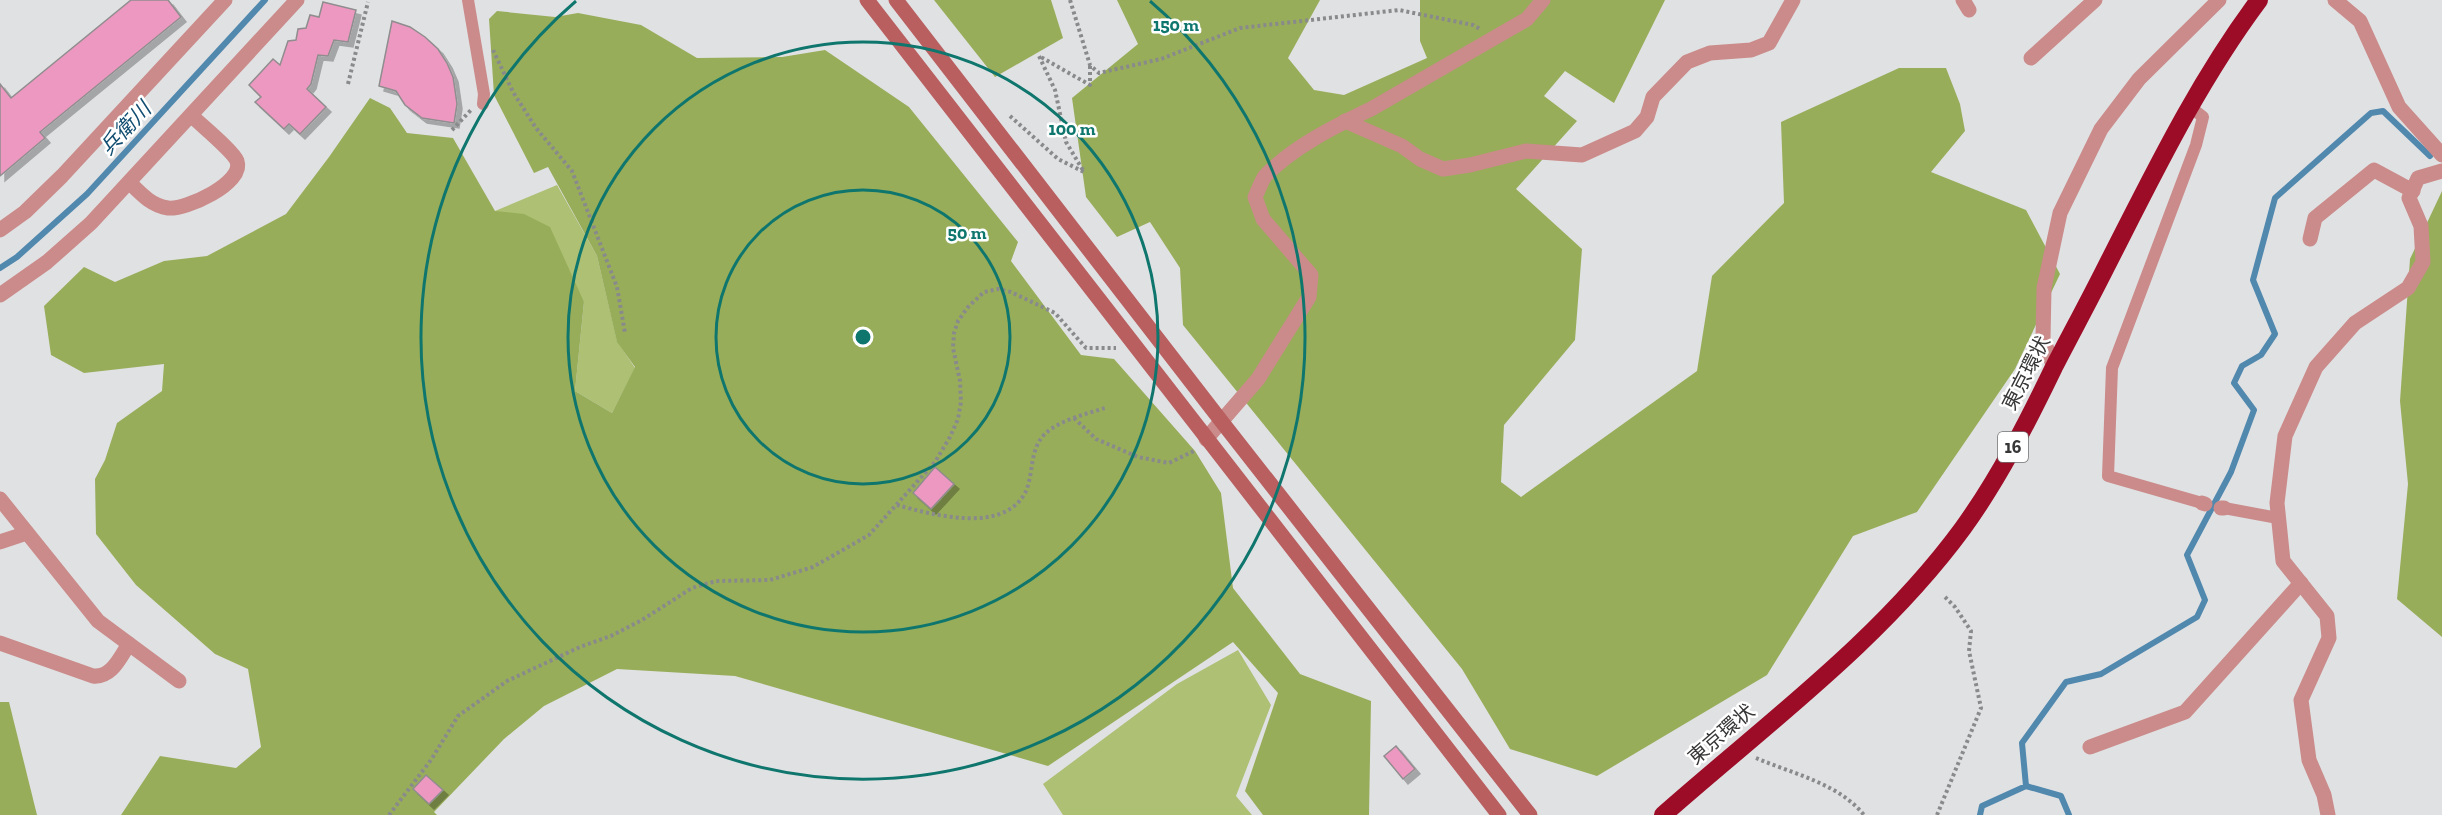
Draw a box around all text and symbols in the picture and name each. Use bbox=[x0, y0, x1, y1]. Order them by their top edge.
text: 150 m bbox=[1153, 14, 1199, 36]
water label: 兵衛川 bbox=[94, 95, 157, 160]
text: 100 m bbox=[1048, 118, 1096, 140]
text: 50 m bbox=[948, 222, 987, 244]
centre of rings bbox=[853, 327, 873, 347]
street label: 東京環状 bbox=[1997, 332, 2055, 414]
road number: 16 bbox=[1998, 432, 2028, 462]
street label: 東京環状 bbox=[1683, 699, 1759, 769]

